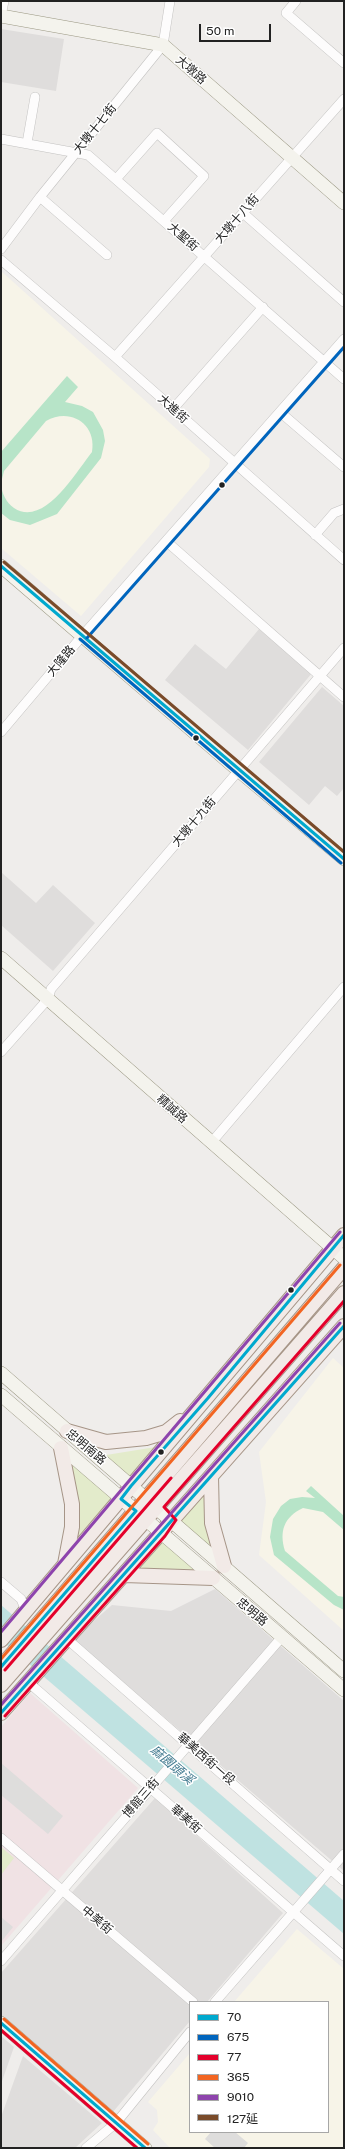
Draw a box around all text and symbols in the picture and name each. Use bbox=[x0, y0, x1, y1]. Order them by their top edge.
scale bar bbox=[201, 16, 273, 42]
text: 50 m bbox=[206, 24, 234, 38]
street label: 大墩路 bbox=[173, 53, 209, 87]
street label: 大墩十七街 bbox=[71, 101, 119, 157]
street label: 大墩十八街 bbox=[212, 192, 262, 246]
street label: 大聖街 bbox=[165, 220, 201, 254]
street label: 大進街 bbox=[155, 392, 191, 426]
unlabelled marker bbox=[217, 480, 227, 490]
street label: 大隆路 bbox=[44, 643, 78, 679]
unlabelled marker bbox=[191, 733, 201, 743]
street label: 大墩十九街 bbox=[169, 794, 219, 850]
street label: 精誠路 bbox=[154, 1092, 190, 1126]
unlabelled marker bbox=[286, 1285, 296, 1295]
street label: 忠明南路 bbox=[63, 1426, 109, 1468]
unlabelled marker bbox=[156, 1447, 166, 1457]
street label: 忠明路 bbox=[234, 1595, 270, 1629]
street label: 華美西街一段 bbox=[174, 1730, 238, 1788]
water label: 麻園頭溪 bbox=[147, 1742, 197, 1788]
street label: 博館三街 bbox=[120, 1775, 162, 1821]
street label: 華美街 bbox=[168, 1802, 204, 1836]
street label: 中美街 bbox=[79, 1903, 115, 1937]
legend bbox=[189, 2001, 329, 2133]
text: 70 bbox=[227, 2010, 241, 2024]
text: 675 bbox=[227, 2030, 249, 2044]
text: 77 bbox=[227, 2050, 242, 2064]
text: 365 bbox=[227, 2070, 250, 2084]
text: 9010 bbox=[227, 2090, 254, 2104]
text: 127延 bbox=[227, 2112, 258, 2126]

